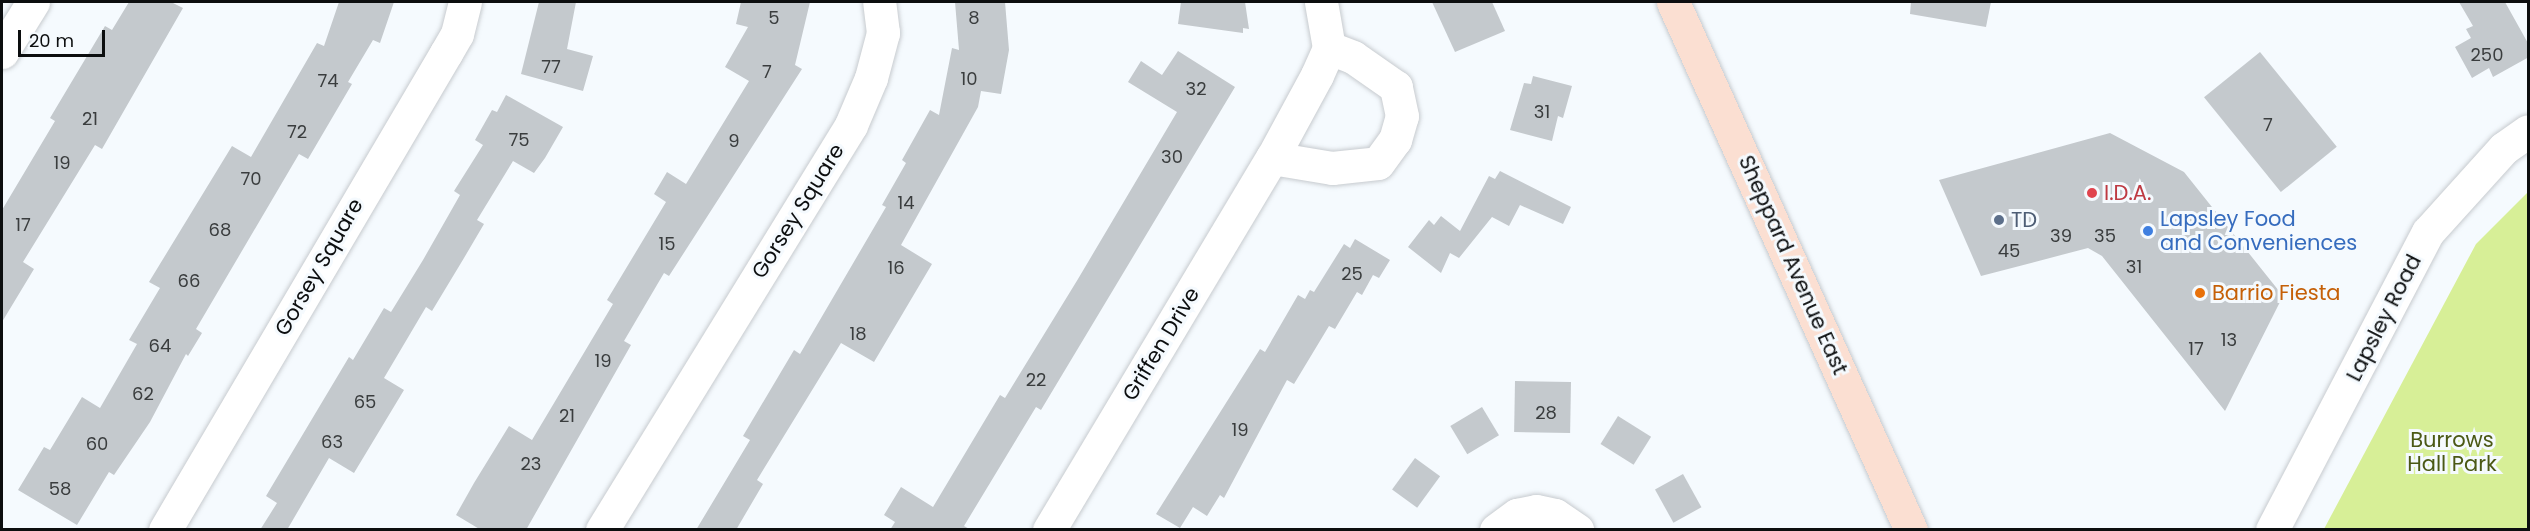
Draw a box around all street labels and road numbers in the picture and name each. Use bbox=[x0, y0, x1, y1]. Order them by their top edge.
street label: Gorsey Square bbox=[747, 139, 849, 283]
street label: Sheppard Avenue East bbox=[1733, 152, 1853, 378]
street label: Gorsey Square bbox=[270, 194, 368, 340]
street label: Lapsley Road bbox=[2341, 251, 2427, 385]
street label: Griffen Drive bbox=[1117, 283, 1205, 405]

